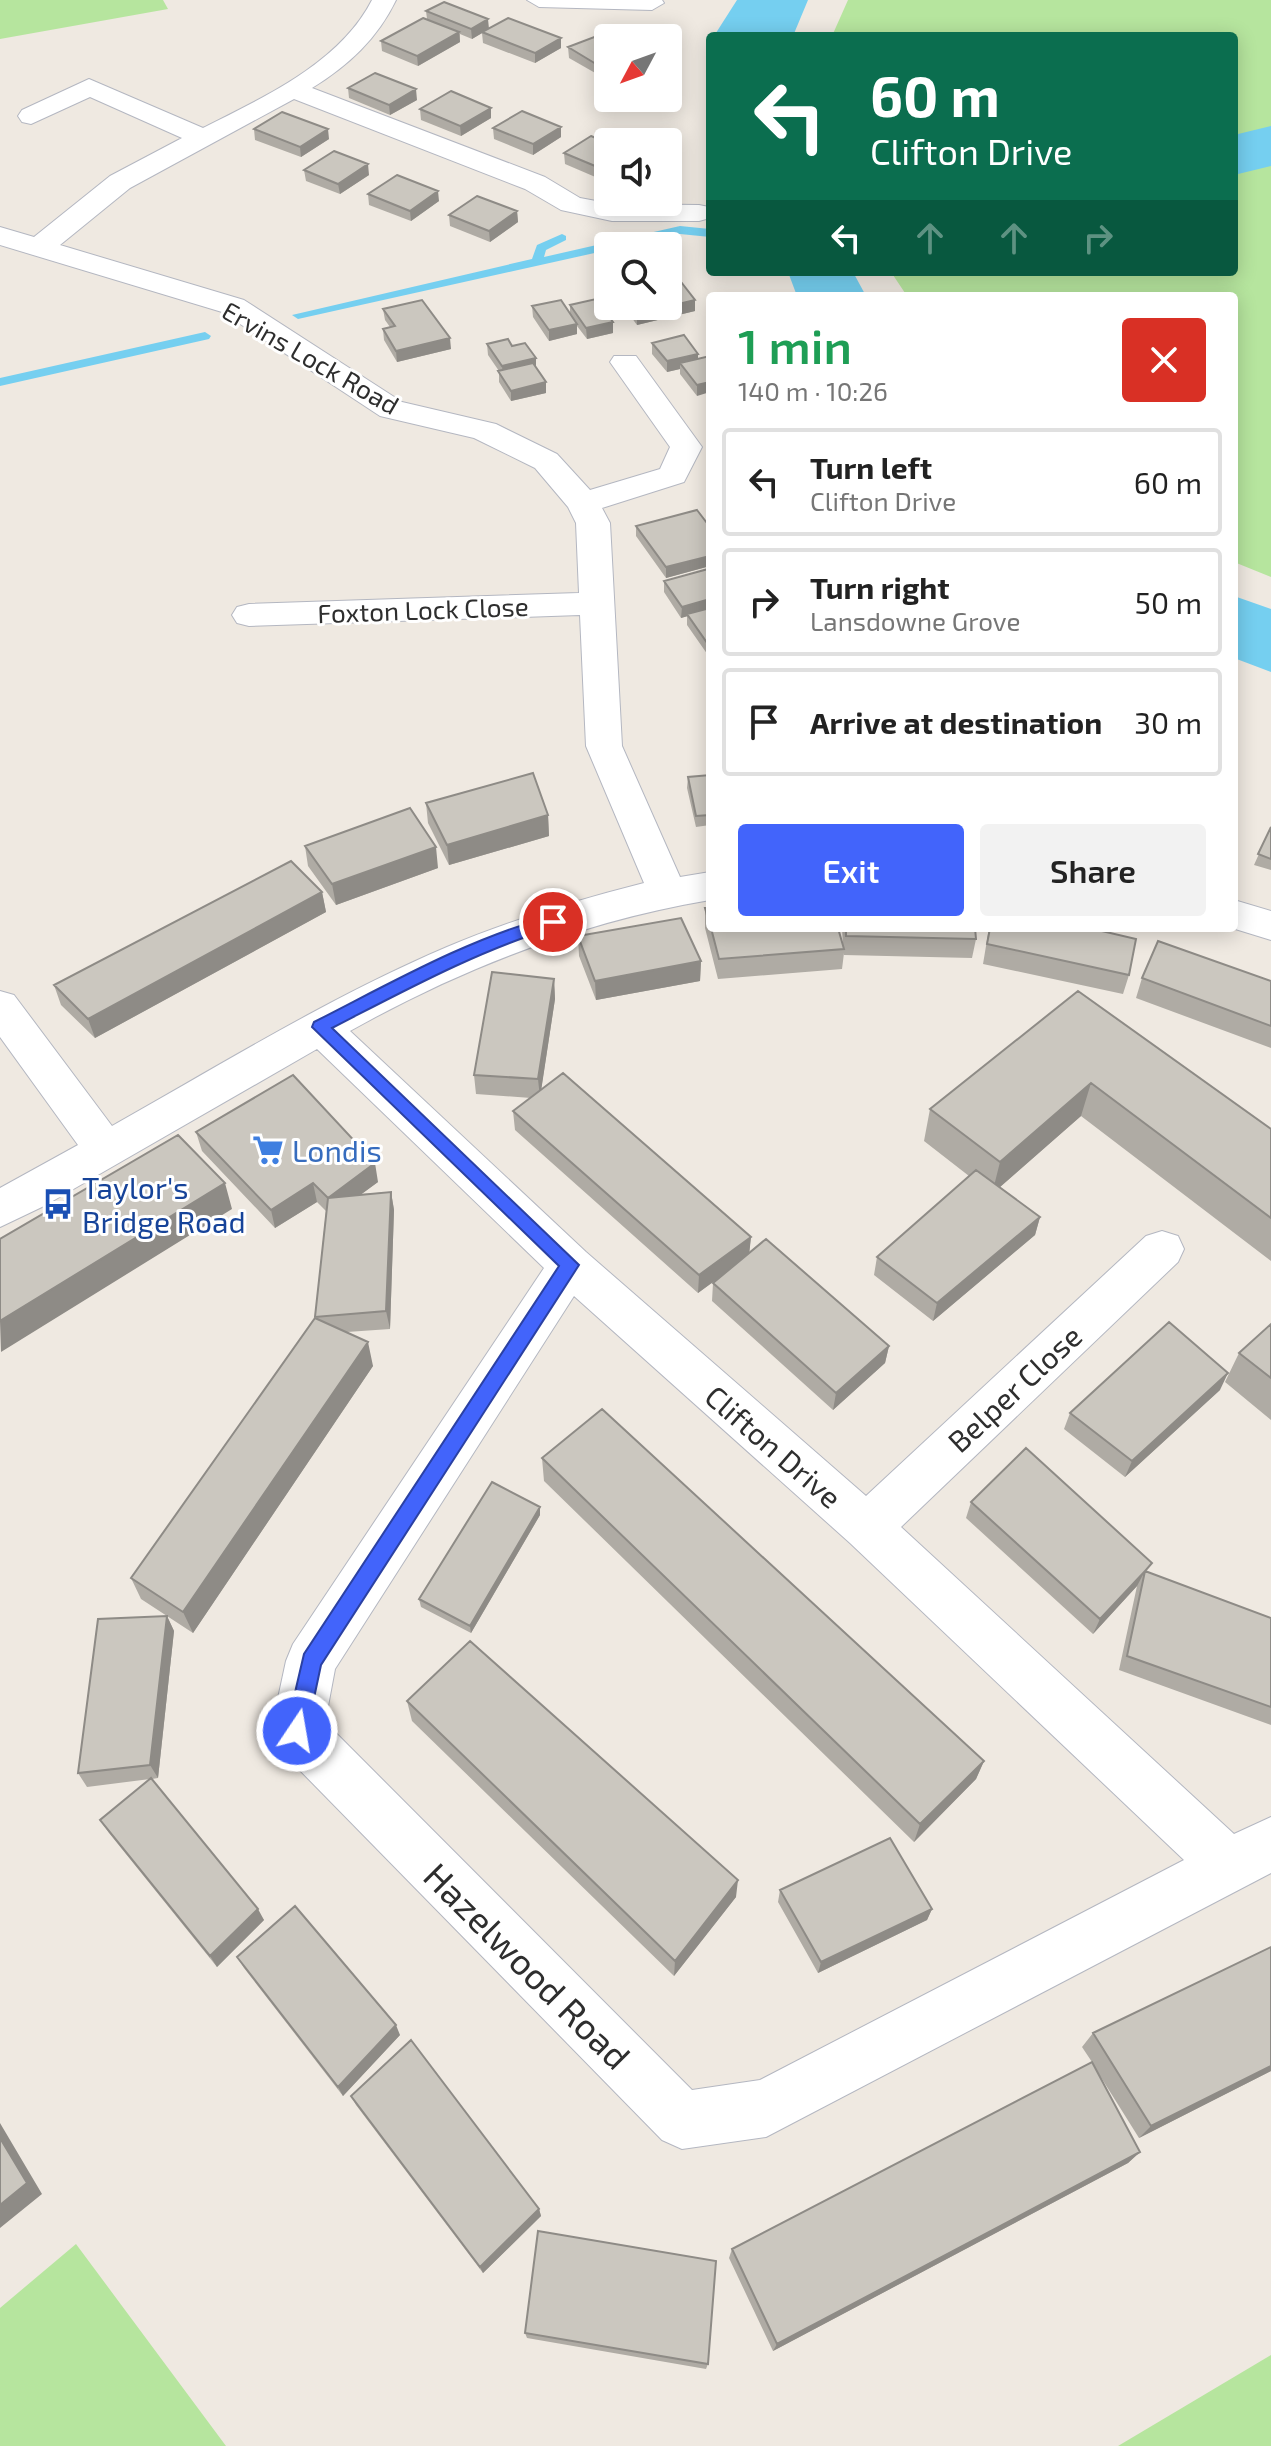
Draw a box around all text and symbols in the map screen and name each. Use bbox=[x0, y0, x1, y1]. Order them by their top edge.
north arrow bbox=[594, 24, 682, 112]
map controls bbox=[594, 24, 682, 320]
text: 60 m bbox=[870, 61, 1000, 128]
icon: left bbox=[738, 64, 842, 168]
button: sound bbox=[594, 128, 682, 216]
text: Clifton Drive bbox=[870, 129, 1072, 172]
icon: left bbox=[824, 216, 868, 260]
icon: ahead bbox=[908, 216, 952, 260]
icon: ahead bbox=[992, 216, 1036, 260]
icon: right bbox=[1076, 216, 1120, 260]
button: search bbox=[594, 232, 682, 320]
street label: Ervins Lock Road bbox=[217, 294, 405, 420]
text: 1 min bbox=[738, 316, 852, 374]
button: close bbox=[1122, 318, 1206, 402]
text: 140 m · 10:26 bbox=[738, 375, 888, 406]
text: Turn left bbox=[810, 449, 932, 485]
icon: left bbox=[742, 460, 786, 504]
text: 60 m bbox=[1134, 464, 1202, 500]
text: Clifton Drive bbox=[810, 485, 956, 516]
text: Turn right bbox=[810, 569, 950, 605]
icon: right bbox=[742, 580, 786, 624]
text: 50 m bbox=[1135, 584, 1202, 620]
street label: Foxton Lock Close bbox=[317, 590, 529, 628]
text: Lansdowne Grove bbox=[810, 605, 1020, 636]
icon: arrive bbox=[742, 700, 786, 744]
text: Arrive at destination bbox=[810, 704, 1102, 740]
text: 30 m bbox=[1134, 704, 1202, 740]
button: Exit bbox=[738, 824, 964, 916]
button: Share bbox=[980, 824, 1206, 916]
pin bbox=[519, 888, 587, 956]
icon: arrive bbox=[531, 900, 575, 944]
place label: Londis bbox=[292, 1132, 382, 1168]
supermarket icon: Londis bbox=[251, 1133, 285, 1167]
place label: Taylor's Bridge Road bbox=[82, 1169, 246, 1239]
bus stop icon: Taylor's Bridge Road bbox=[41, 1187, 75, 1221]
street label: Belper Close bbox=[940, 1317, 1088, 1459]
street label: Clifton Drive bbox=[699, 1377, 849, 1515]
position arrow bbox=[255, 1689, 339, 1773]
street label: Hazelwood Road bbox=[416, 1853, 640, 2077]

